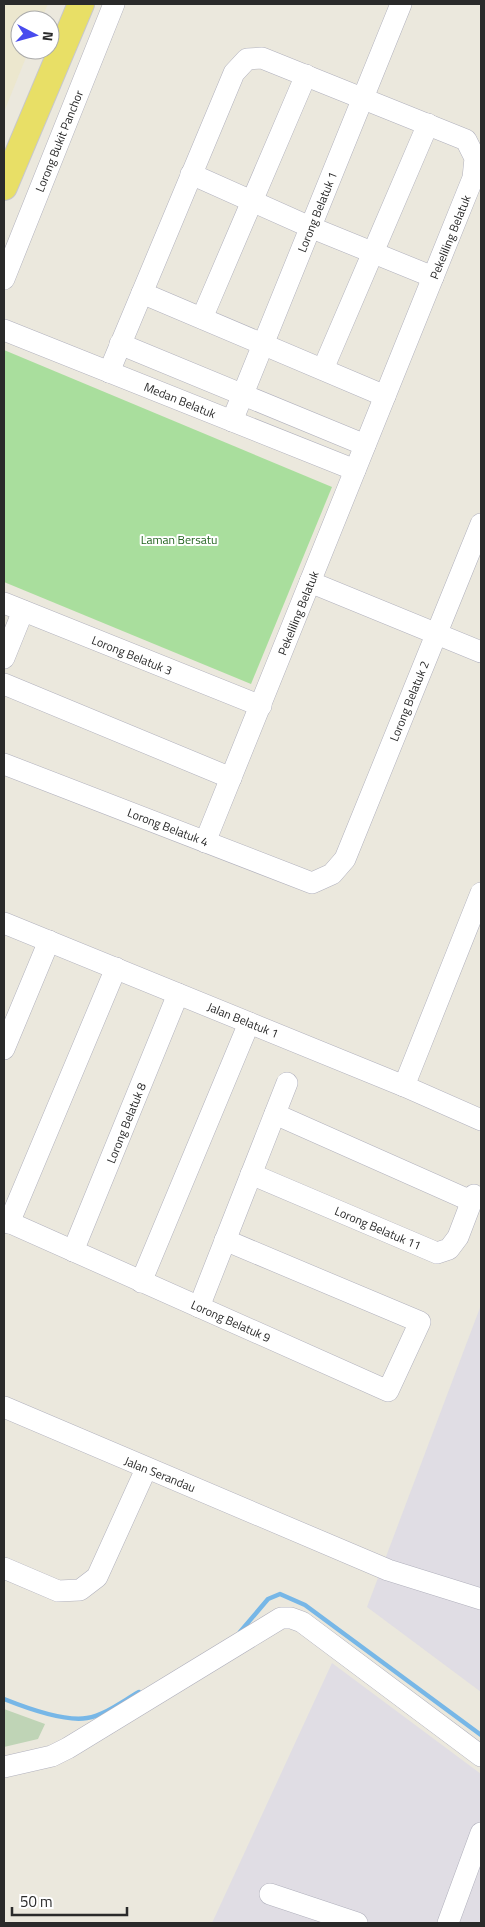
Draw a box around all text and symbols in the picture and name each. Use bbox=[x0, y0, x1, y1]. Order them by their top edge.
north arrow bbox=[10, 10, 60, 60]
text: N bbox=[37, 30, 59, 42]
street label: Lorong Bukit Panchor bbox=[30, 87, 88, 195]
street label: Lorong Belatuk 1 bbox=[292, 169, 342, 255]
street label: Pekeliling Belatuk bbox=[424, 192, 476, 282]
street label: Medan Belatuk bbox=[141, 377, 219, 423]
park label: Laman Bersatu bbox=[141, 530, 217, 549]
street label: Pekeliling Belatuk bbox=[272, 568, 324, 658]
street label: Lorong Belatuk 3 bbox=[89, 630, 175, 680]
street label: Lorong Belatuk 2 bbox=[384, 658, 434, 744]
street label: Lorong Belatuk 4 bbox=[125, 803, 212, 851]
street label: Jalan Belatuk 1 bbox=[205, 997, 281, 1043]
street label: Lorong Belatuk 8 bbox=[101, 1080, 151, 1166]
street label: Lorong Belatuk 11 bbox=[332, 1201, 424, 1255]
street label: Lorong Belatuk 9 bbox=[188, 1295, 274, 1347]
street label: Jalan Serandau bbox=[122, 1451, 198, 1497]
scale bar bbox=[12, 1884, 128, 1916]
text: 50 m bbox=[20, 1890, 53, 1913]

